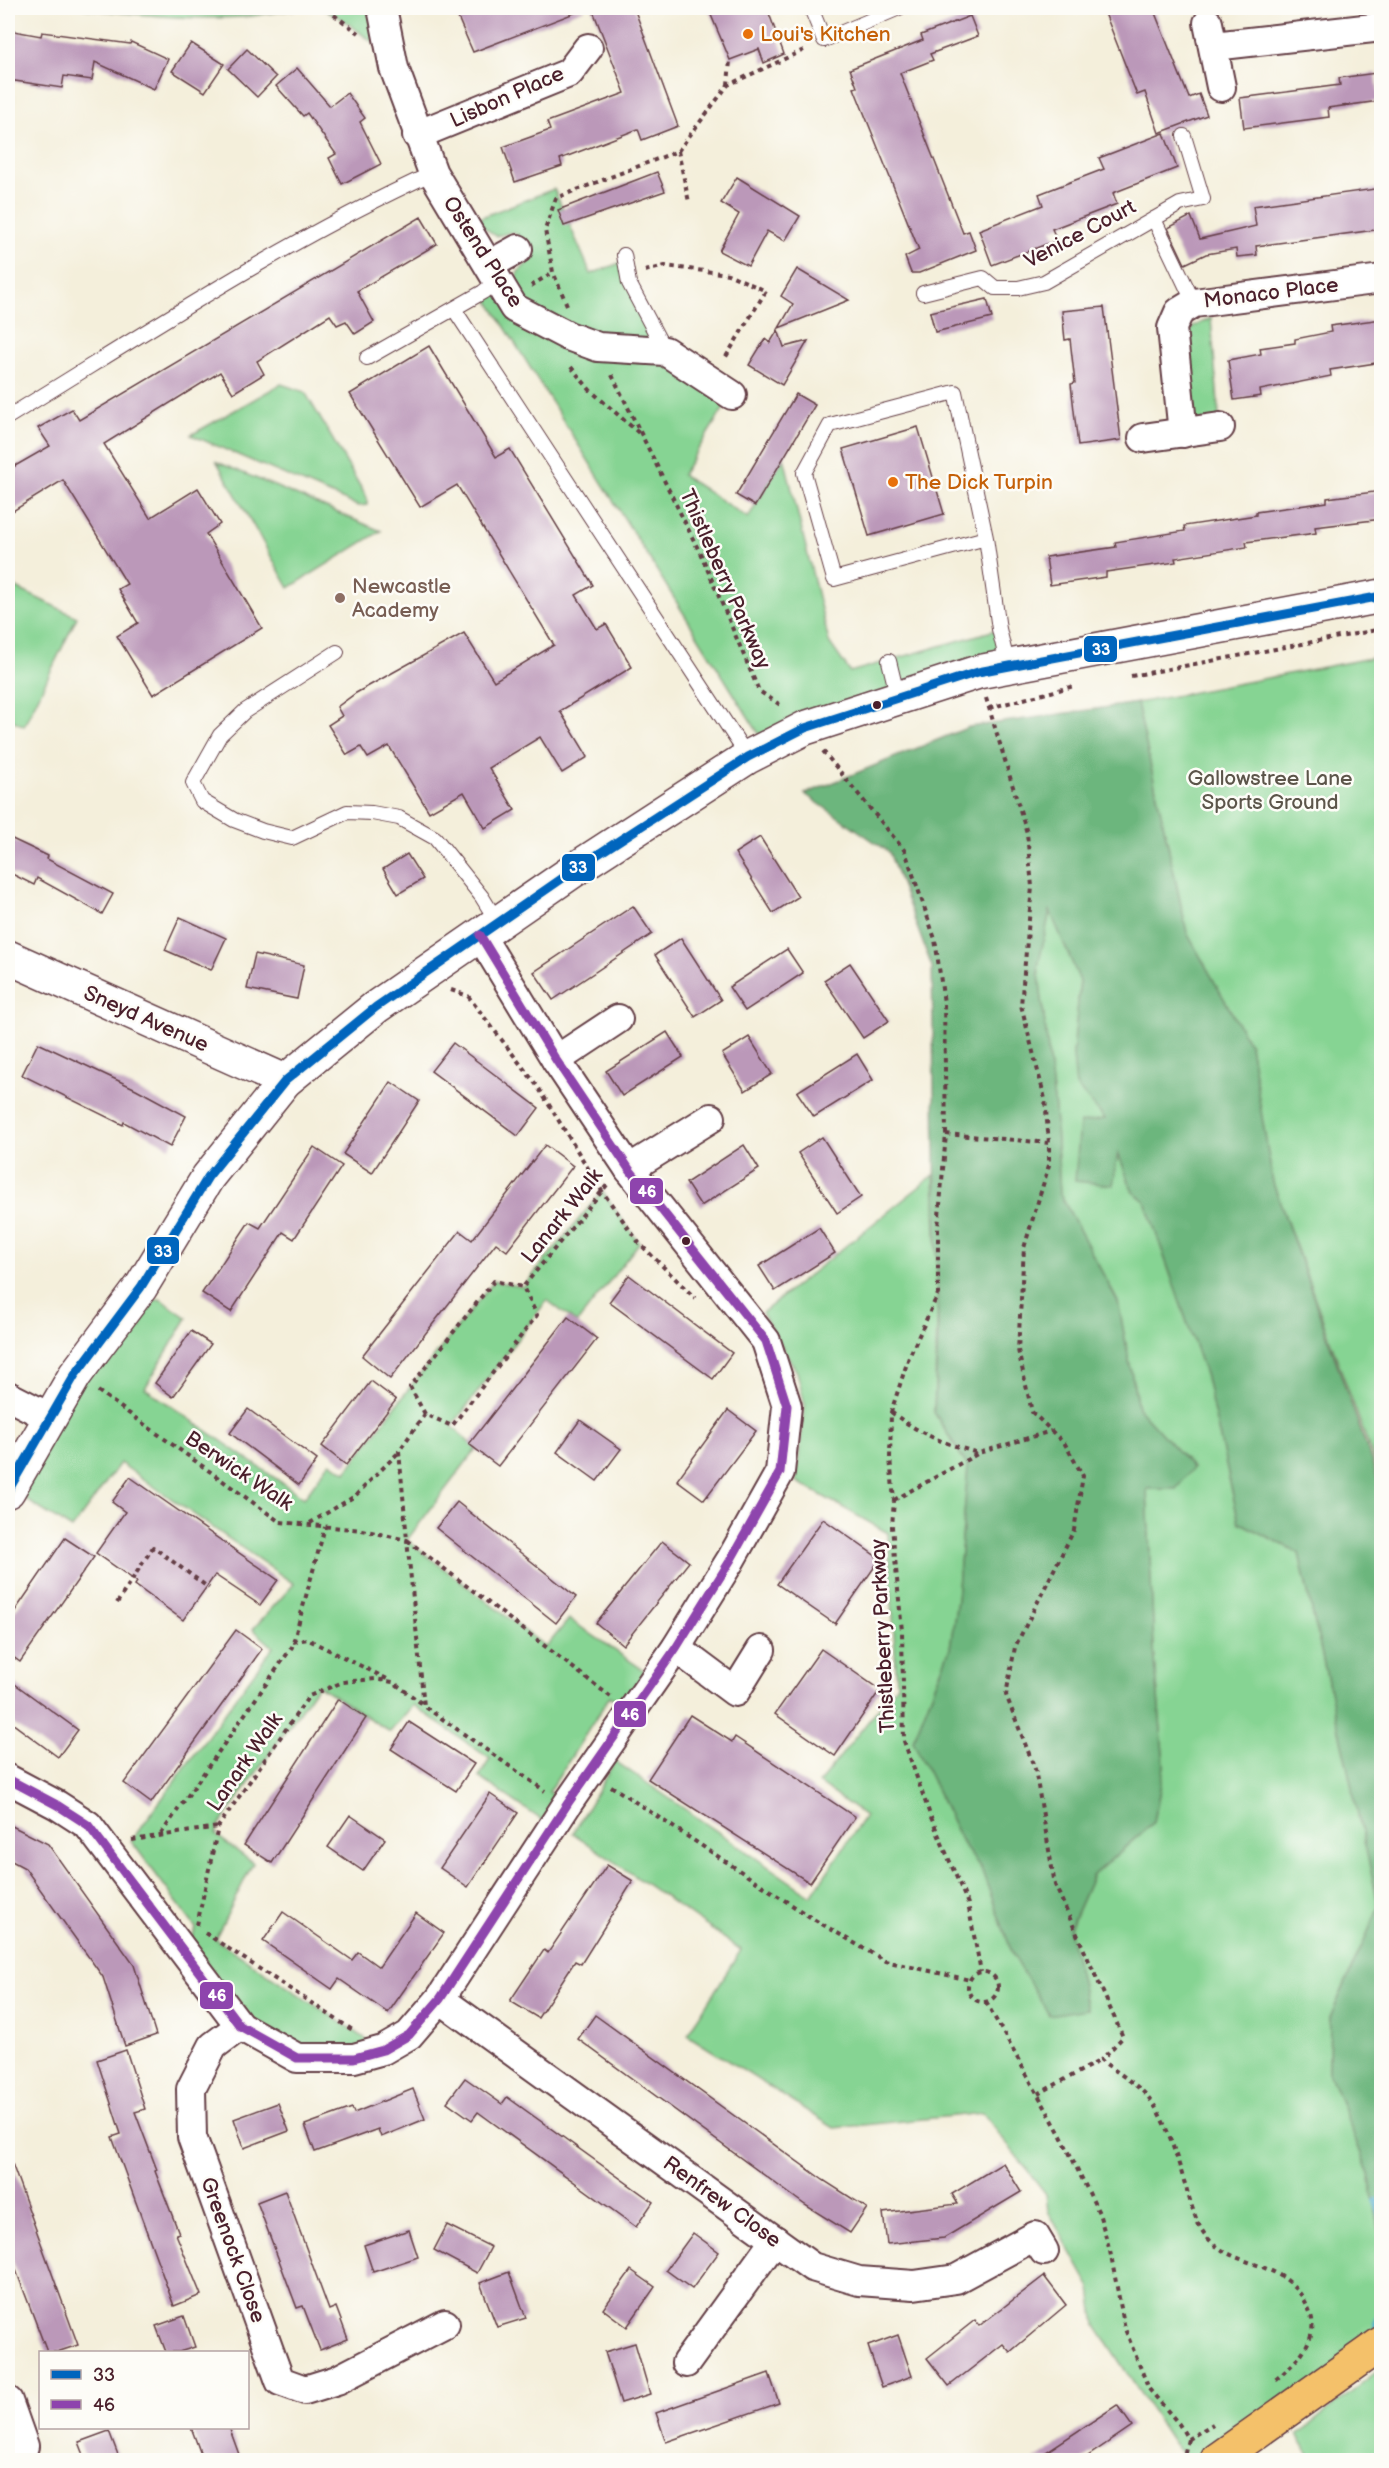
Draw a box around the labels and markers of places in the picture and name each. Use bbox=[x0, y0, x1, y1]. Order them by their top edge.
place label: Loui's Kitchen bbox=[760, 22, 891, 47]
marker: Loui's Kitchen bbox=[741, 27, 755, 41]
place label: The Dick Turpin bbox=[905, 470, 1053, 495]
marker: The Dick Turpin bbox=[886, 475, 900, 489]
place label: Newcastle Academy bbox=[352, 574, 451, 623]
marker: Newcastle Academy bbox=[333, 591, 347, 605]
unlabelled marker bbox=[871, 699, 883, 711]
unlabelled marker bbox=[680, 1235, 692, 1247]

